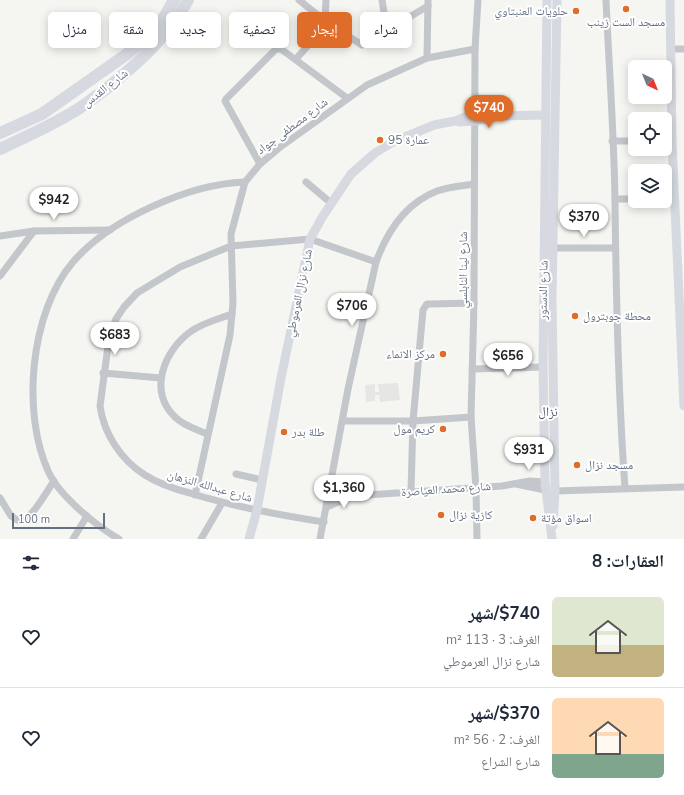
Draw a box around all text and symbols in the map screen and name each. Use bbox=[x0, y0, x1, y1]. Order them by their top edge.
place label: حلويات العنبتاوي bbox=[495, 3, 568, 21]
marker: مسجد الست زينب bbox=[621, 4, 631, 14]
marker: حلويات العنبتاوي bbox=[571, 6, 581, 16]
chip: منزل bbox=[48, 12, 101, 48]
chip: شقة bbox=[109, 12, 158, 48]
chip: جديد bbox=[166, 12, 221, 48]
chip: تصفية bbox=[229, 12, 289, 48]
chip: إيجار bbox=[297, 12, 352, 48]
chip: شراء bbox=[360, 12, 412, 48]
place label: مسجد الست زينب bbox=[587, 14, 665, 30]
north arrow bbox=[628, 60, 672, 104]
map controls bbox=[628, 60, 672, 208]
street label: شارع القدس bbox=[79, 65, 131, 111]
street label: شارع مصطفى جواد bbox=[253, 94, 331, 158]
pin: $740 bbox=[465, 95, 513, 129]
text: $740 bbox=[473, 99, 505, 117]
button: locate bbox=[628, 112, 672, 156]
place label: عمارة 95 bbox=[388, 132, 429, 148]
marker: عمارة 95 bbox=[375, 135, 385, 145]
button: layers bbox=[628, 164, 672, 208]
pin: $942 bbox=[30, 187, 78, 221]
text: $942 bbox=[38, 191, 70, 209]
pin: $370 bbox=[560, 204, 608, 238]
text: $370 bbox=[568, 208, 600, 226]
street label: شارع لينا النابلسي bbox=[455, 232, 473, 308]
street label: شارع نزال العرموطي bbox=[282, 247, 318, 339]
street label: شارع الدستور bbox=[534, 260, 552, 321]
pin: $706 bbox=[328, 293, 376, 327]
text: $706 bbox=[336, 297, 368, 315]
place label: محطة جوبترول bbox=[583, 308, 651, 324]
marker: محطة جوبترول bbox=[570, 311, 580, 321]
pin: $683 bbox=[91, 322, 139, 356]
text: $683 bbox=[99, 326, 131, 344]
pin: $656 bbox=[484, 343, 532, 377]
place label: مركز الانماء bbox=[386, 346, 435, 362]
text: $656 bbox=[492, 347, 524, 365]
marker: مركز الانماء bbox=[438, 349, 448, 359]
district label: نزال bbox=[538, 403, 558, 421]
place label: كريم مول bbox=[393, 421, 435, 437]
place label: طلة بدر bbox=[291, 424, 325, 440]
marker: كريم مول bbox=[438, 424, 448, 434]
marker: طلة بدر bbox=[279, 427, 289, 437]
pin: $931 bbox=[505, 437, 553, 471]
text: $931 bbox=[513, 441, 545, 459]
place label: مسجد نزال bbox=[585, 457, 633, 473]
marker: مسجد نزال bbox=[572, 460, 582, 470]
street label: شارع عبدالله النزهان bbox=[166, 466, 255, 506]
pin: $1,360 bbox=[311, 475, 377, 509]
street label: شارع محمد العياصرة bbox=[401, 478, 492, 500]
text: $1,360 bbox=[323, 479, 365, 497]
place label: كازية نزال bbox=[449, 507, 492, 523]
marker: كازية نزال bbox=[436, 510, 446, 520]
place label: اسواق مؤتة bbox=[541, 510, 592, 526]
scale bar bbox=[12, 511, 105, 530]
text: 100 m bbox=[18, 512, 50, 527]
marker: اسواق مؤتة bbox=[528, 513, 538, 523]
text: العقارات: 8 bbox=[592, 550, 664, 573]
icon: filters bbox=[20, 552, 42, 574]
text: $740/شهر bbox=[469, 602, 540, 625]
icon: home bbox=[584, 613, 632, 661]
icon: heart bbox=[20, 626, 42, 648]
text: الغرف: 3 · 113 m² bbox=[446, 631, 540, 649]
text: شارع نزال العرموطي bbox=[443, 653, 540, 671]
text: $370/شهر bbox=[469, 702, 540, 725]
icon: home bbox=[584, 714, 632, 762]
icon: heart bbox=[20, 727, 42, 749]
text: الغرف: 2 · 56 m² bbox=[454, 731, 540, 749]
text: شارع الشراع bbox=[481, 753, 540, 771]

